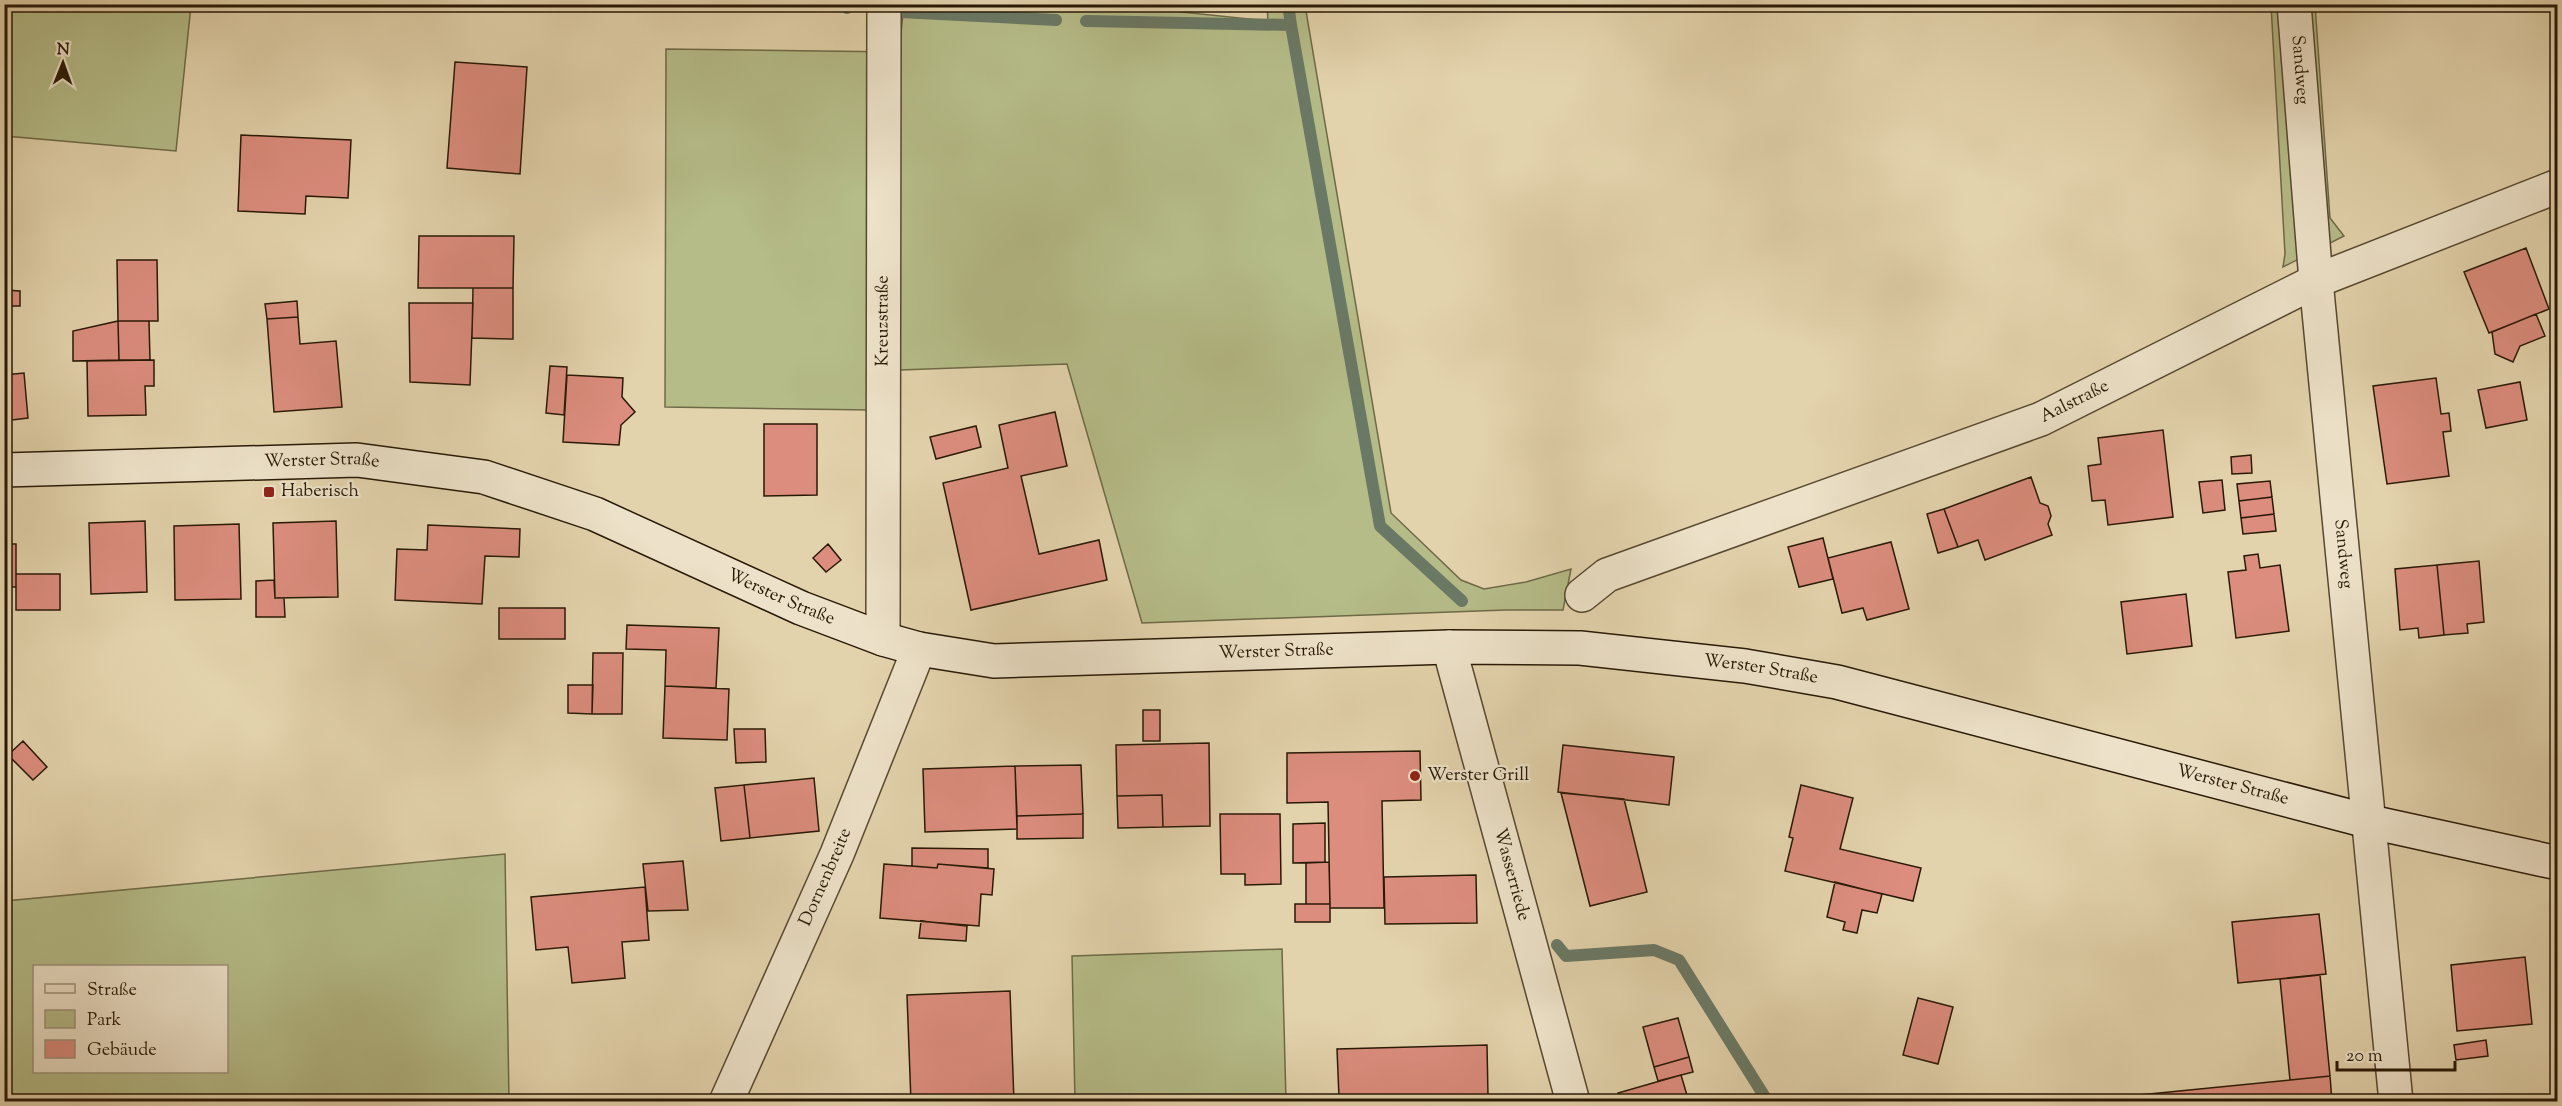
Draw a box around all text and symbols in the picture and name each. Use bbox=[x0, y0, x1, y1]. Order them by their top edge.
north arrow bbox=[33, 33, 93, 93]
street label: Sandweg bbox=[2284, 34, 2315, 106]
text: N bbox=[57, 39, 70, 62]
street label: Kreuzstraße bbox=[870, 275, 897, 367]
street label: Aalstraße bbox=[2036, 374, 2114, 430]
street label: Werster Straße bbox=[264, 447, 381, 476]
place label: Haberisch bbox=[281, 479, 360, 505]
marker: Haberisch bbox=[262, 485, 276, 499]
street label: Sandweg bbox=[2326, 518, 2359, 590]
street label: Werster Straße bbox=[722, 563, 838, 633]
street label: Werster Straße bbox=[1218, 638, 1334, 667]
street label: Werster Straße bbox=[1702, 649, 1820, 691]
street label: Werster Straße bbox=[2173, 758, 2291, 813]
place label: Werster Grill bbox=[1427, 763, 1529, 789]
marker: Werster Grill bbox=[1408, 769, 1422, 783]
street label: Dornenbreite bbox=[793, 824, 859, 931]
street label: Wasserriede bbox=[1486, 825, 1536, 924]
legend bbox=[33, 965, 228, 1073]
text: Straße bbox=[87, 978, 137, 1004]
text: Park bbox=[87, 1008, 122, 1034]
scale bar bbox=[2337, 1034, 2456, 1072]
text: Gebäude bbox=[87, 1038, 157, 1064]
text: 20 m bbox=[2346, 1044, 2383, 1070]

